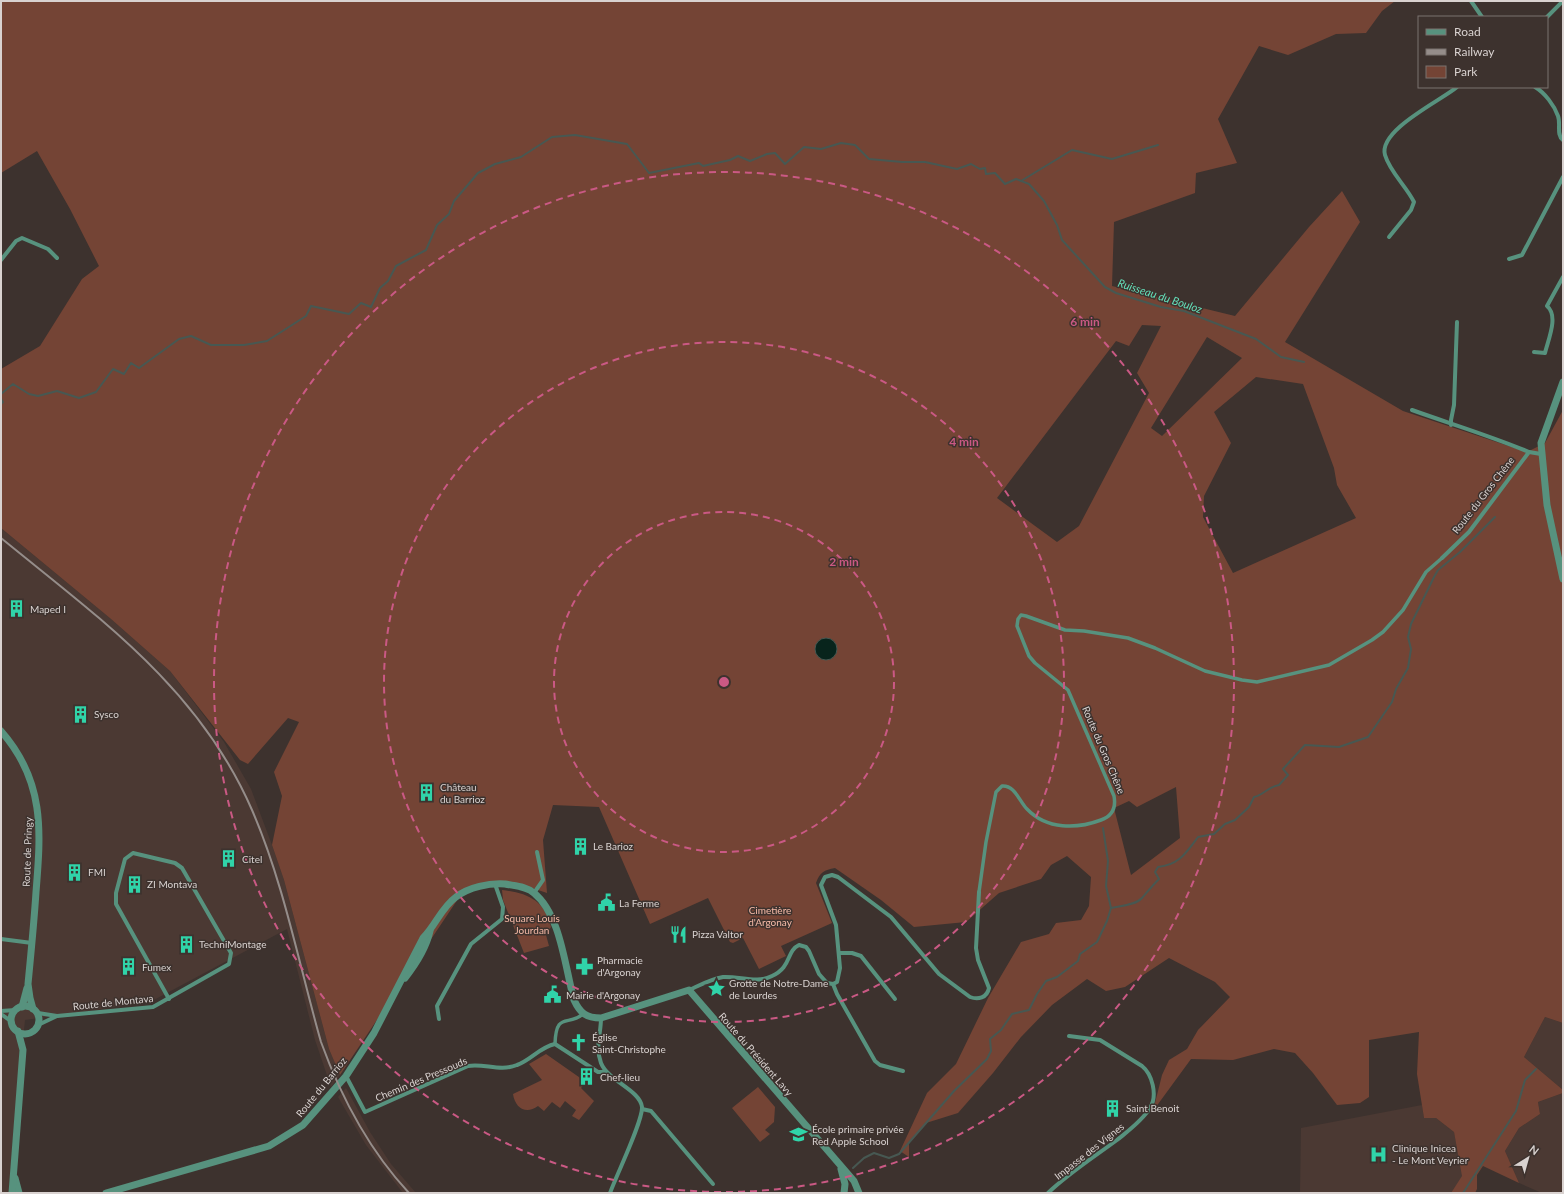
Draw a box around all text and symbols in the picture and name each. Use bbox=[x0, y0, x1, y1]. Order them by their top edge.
legend bbox=[1418, 16, 1548, 88]
text: Road bbox=[1454, 24, 1481, 39]
text: Railway bbox=[1454, 44, 1495, 59]
text: Park bbox=[1454, 64, 1478, 79]
water label: Ruisseau du Bouloz bbox=[1116, 276, 1204, 315]
text: 6 min bbox=[1070, 314, 1100, 329]
text: 4 min bbox=[949, 434, 979, 449]
street label: Route du Gros Chêne bbox=[1449, 454, 1517, 536]
text: 2 min bbox=[829, 554, 859, 569]
building icon: Maped I bbox=[7, 599, 27, 619]
place label: Maped I bbox=[30, 603, 66, 615]
centre of rings bbox=[717, 675, 731, 689]
building icon: Sysco bbox=[71, 704, 91, 724]
street label: Route du Gros Chêne bbox=[1080, 704, 1128, 796]
place label: Sysco bbox=[94, 708, 119, 720]
place label: Château du Barrioz bbox=[440, 781, 485, 805]
building icon: Château du Barrioz bbox=[417, 783, 437, 803]
street label: Route de Pringy bbox=[20, 816, 34, 887]
building icon: Le Barioz bbox=[570, 836, 590, 856]
place label: Le Barioz bbox=[593, 840, 634, 852]
building icon: Citel bbox=[219, 849, 239, 869]
place label: Citel bbox=[242, 853, 262, 865]
building icon: FMI bbox=[65, 862, 85, 882]
place label: FMI bbox=[88, 866, 106, 878]
building icon: ZI Montava bbox=[124, 874, 144, 894]
place label: ZI Montava bbox=[147, 878, 197, 890]
public building icon: La Ferme bbox=[596, 893, 616, 913]
place label: La Ferme bbox=[619, 897, 659, 909]
park label: Cimetière d'Argonay bbox=[748, 904, 793, 928]
park label: Square Louis Jourdan bbox=[504, 912, 560, 936]
restaurant icon: Pizza Valtor bbox=[669, 924, 689, 944]
place label: Pizza Valtor bbox=[692, 928, 743, 940]
building icon: TechniMontage bbox=[176, 934, 196, 954]
place label: TechniMontage bbox=[199, 938, 267, 950]
place label: Pharmacie d'Argonay bbox=[597, 954, 643, 978]
pharmacy icon: Pharmacie d'Argonay bbox=[574, 956, 594, 976]
building icon: Fumex bbox=[119, 957, 139, 977]
place label: Fumex bbox=[142, 961, 171, 973]
place label: Grotte de Notre-Dame de Lourdes bbox=[729, 977, 828, 1001]
place icon: Grotte de Notre-Dame de Lourdes bbox=[706, 979, 726, 999]
public building icon: Mairie d'Argonay bbox=[543, 985, 563, 1005]
place label: Mairie d'Argonay bbox=[566, 989, 641, 1001]
street label: Route de Montava bbox=[72, 992, 154, 1012]
street label: Route du Président Lavy bbox=[717, 1010, 796, 1099]
place label: Église Saint-Christophe bbox=[592, 1031, 666, 1055]
church icon: Église Saint-Christophe bbox=[569, 1033, 589, 1053]
street label: Route du Barrioz bbox=[293, 1054, 349, 1119]
street label: Chemin des Pressouds bbox=[373, 1054, 469, 1104]
building icon: Chef-lieu bbox=[577, 1067, 597, 1087]
place label: Chef-lieu bbox=[600, 1071, 640, 1083]
building icon: Saint Benoit bbox=[1103, 1098, 1123, 1118]
place label: Saint Benoit bbox=[1126, 1102, 1180, 1114]
street label: Impasse des Vignes bbox=[1052, 1120, 1126, 1182]
place label: École primaire privée Red Apple School bbox=[812, 1123, 904, 1147]
school or university icon: École primaire privée Red Apple School bbox=[789, 1125, 809, 1145]
north arrow bbox=[1508, 1138, 1548, 1178]
place label: Clinique Inicea - Le Mont Veyrier bbox=[1392, 1142, 1469, 1166]
text: N bbox=[1527, 1142, 1542, 1157]
hospital icon: Clinique Inicea - Le Mont Veyrier bbox=[1369, 1144, 1389, 1164]

